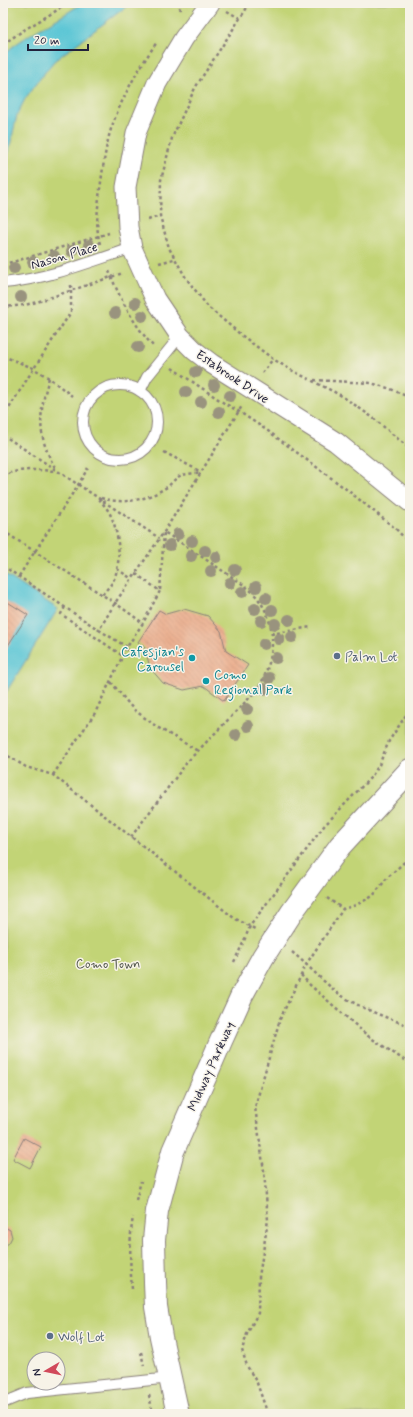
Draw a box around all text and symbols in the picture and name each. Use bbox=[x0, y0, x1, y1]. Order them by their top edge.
scale bar bbox=[28, 26, 88, 52]
text: 20 m bbox=[34, 33, 60, 49]
street label: Nason Place bbox=[29, 239, 100, 274]
street label: Estabrook Drive bbox=[192, 347, 272, 408]
place label: Cafesjian's Carousel bbox=[121, 644, 184, 676]
place label: Palm Lot bbox=[345, 649, 397, 666]
marker: Palm Lot bbox=[332, 651, 342, 661]
marker: Cafesjian's Carousel bbox=[187, 653, 197, 663]
place label: Como Regional Park bbox=[214, 667, 293, 701]
marker: Como Regional Park bbox=[201, 676, 211, 686]
park label: Como Town bbox=[76, 956, 140, 973]
street label: Midway Parkway bbox=[184, 1019, 239, 1114]
place label: Wolf Lot bbox=[58, 1329, 105, 1346]
marker: Wolf Lot bbox=[45, 1331, 55, 1341]
north arrow bbox=[26, 1351, 66, 1391]
text: N bbox=[30, 1368, 45, 1377]

